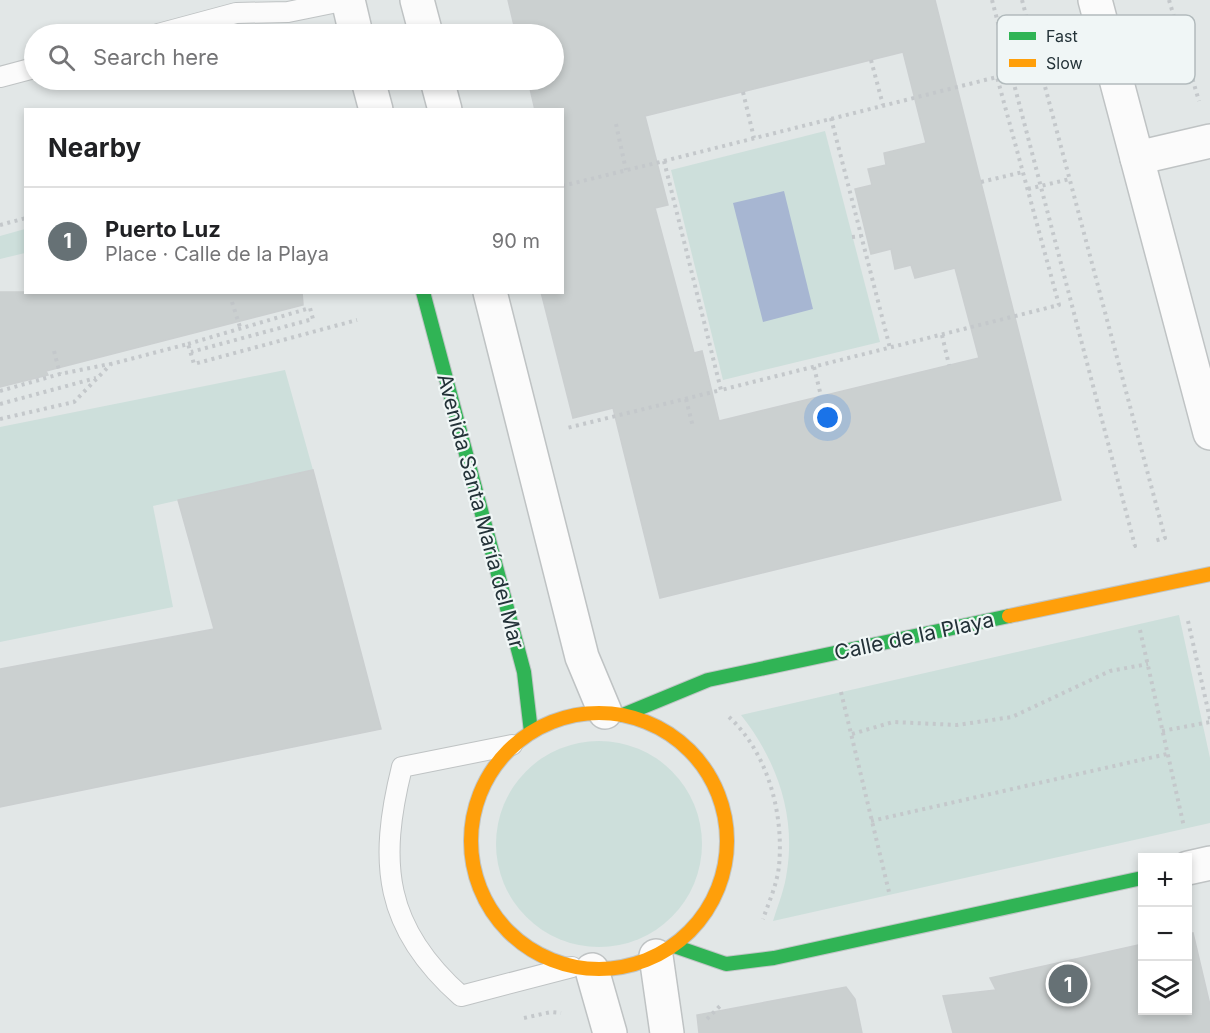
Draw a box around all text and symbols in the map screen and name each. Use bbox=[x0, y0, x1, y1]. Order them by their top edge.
legend bbox=[997, 15, 1195, 84]
search box bbox=[24, 24, 564, 90]
text: Fast bbox=[1046, 26, 1078, 46]
icon: search bbox=[45, 41, 78, 74]
text: Search here bbox=[93, 44, 219, 70]
text: Slow bbox=[1046, 53, 1083, 73]
text: Nearby bbox=[48, 132, 141, 163]
text: Puerto Luz bbox=[105, 216, 221, 242]
text: 1 bbox=[63, 229, 72, 253]
text: 90 m bbox=[492, 229, 540, 253]
text: Place · Calle de la Playa bbox=[105, 242, 329, 266]
street label: Avenida Santa María del Mar bbox=[432, 371, 530, 651]
your location bbox=[813, 403, 842, 432]
street label: Calle de la Playa bbox=[832, 607, 996, 665]
map controls bbox=[1138, 853, 1192, 1015]
button: + bbox=[1138, 853, 1192, 907]
button: − bbox=[1138, 907, 1192, 961]
button: layers bbox=[1138, 961, 1192, 1015]
pin: 1 bbox=[1048, 962, 1088, 1006]

